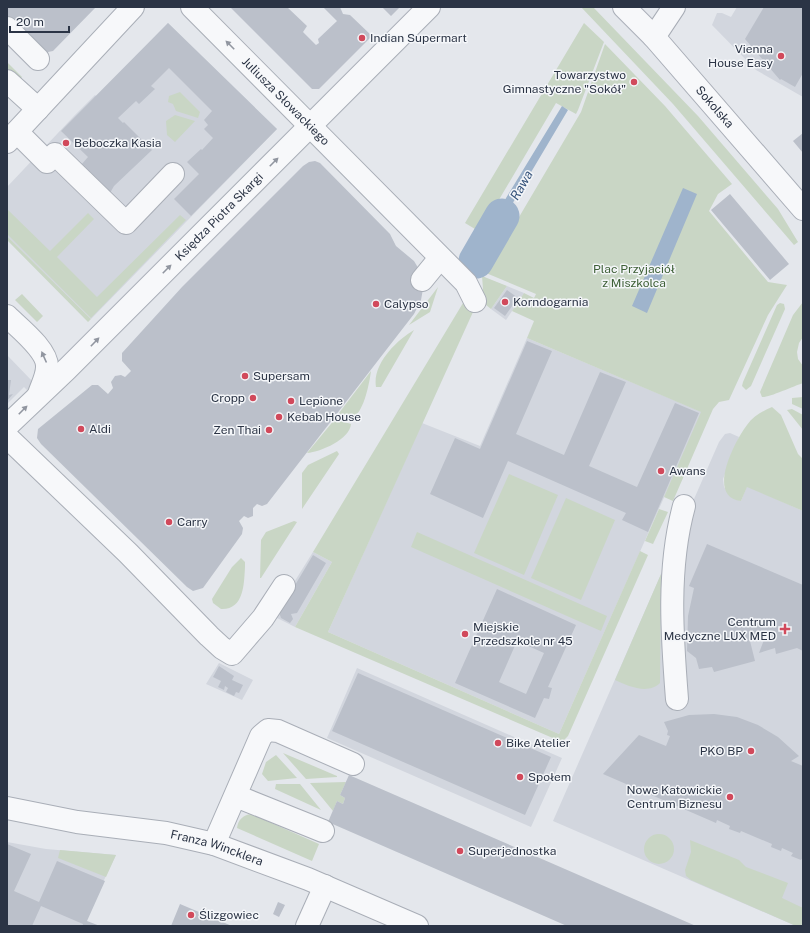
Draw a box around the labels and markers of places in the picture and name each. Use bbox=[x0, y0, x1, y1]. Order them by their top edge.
place label: Indian Supermart bbox=[370, 31, 467, 45]
marker: Indian Supermart bbox=[357, 33, 367, 43]
place label: Vienna House Easy bbox=[708, 42, 774, 70]
marker: Vienna House Easy bbox=[776, 51, 786, 61]
place label: Towarzystwo Gimnastyczne "Sokół" bbox=[503, 68, 626, 96]
marker: Towarzystwo Gimnastyczne "Sokół" bbox=[629, 77, 639, 87]
place label: Beboczka Kasia bbox=[74, 136, 161, 150]
marker: Beboczka Kasia bbox=[61, 138, 71, 148]
place label: Korndogarnia bbox=[513, 295, 588, 309]
place label: Calypso bbox=[384, 297, 429, 311]
marker: Korndogarnia bbox=[500, 297, 510, 307]
marker: Calypso bbox=[371, 299, 381, 309]
place label: Supersam bbox=[253, 369, 310, 383]
marker: Supersam bbox=[240, 371, 250, 381]
place label: Cropp bbox=[211, 391, 245, 405]
marker: Cropp bbox=[248, 393, 258, 403]
place label: Lepione bbox=[299, 394, 343, 408]
marker: Lepione bbox=[286, 396, 296, 406]
place label: Kebab House bbox=[287, 410, 361, 424]
marker: Kebab House bbox=[274, 412, 284, 422]
place label: Aldi bbox=[89, 422, 111, 436]
place label: Zen Thai bbox=[213, 423, 261, 437]
marker: Aldi bbox=[76, 424, 86, 434]
marker: Zen Thai bbox=[264, 425, 274, 435]
place label: Awans bbox=[669, 464, 706, 478]
marker: Awans bbox=[656, 466, 666, 476]
place label: Carry bbox=[177, 515, 208, 529]
marker: Carry bbox=[164, 517, 174, 527]
place label: Centrum Medyczne LUX MED bbox=[664, 615, 776, 643]
place label: Miejskie Przedszkole nr 45 bbox=[473, 620, 573, 648]
marker: Centrum Medyczne LUX MED bbox=[779, 623, 791, 635]
marker: Miejskie Przedszkole nr 45 bbox=[460, 629, 470, 639]
place label: Bike Atelier bbox=[506, 736, 571, 750]
marker: Bike Atelier bbox=[493, 738, 503, 748]
place label: PKO BP bbox=[700, 744, 743, 758]
marker: PKO BP bbox=[746, 746, 756, 756]
place label: Społem bbox=[528, 770, 571, 784]
marker: Społem bbox=[515, 772, 525, 782]
place label: Nowe Katowickie Centrum Biznesu bbox=[627, 783, 722, 811]
marker: Nowe Katowickie Centrum Biznesu bbox=[725, 792, 735, 802]
place label: Superjednostka bbox=[468, 844, 556, 858]
marker: Superjednostka bbox=[455, 846, 465, 856]
place label: Ślizgowiec bbox=[199, 908, 259, 922]
marker: Ślizgowiec bbox=[186, 910, 196, 920]

